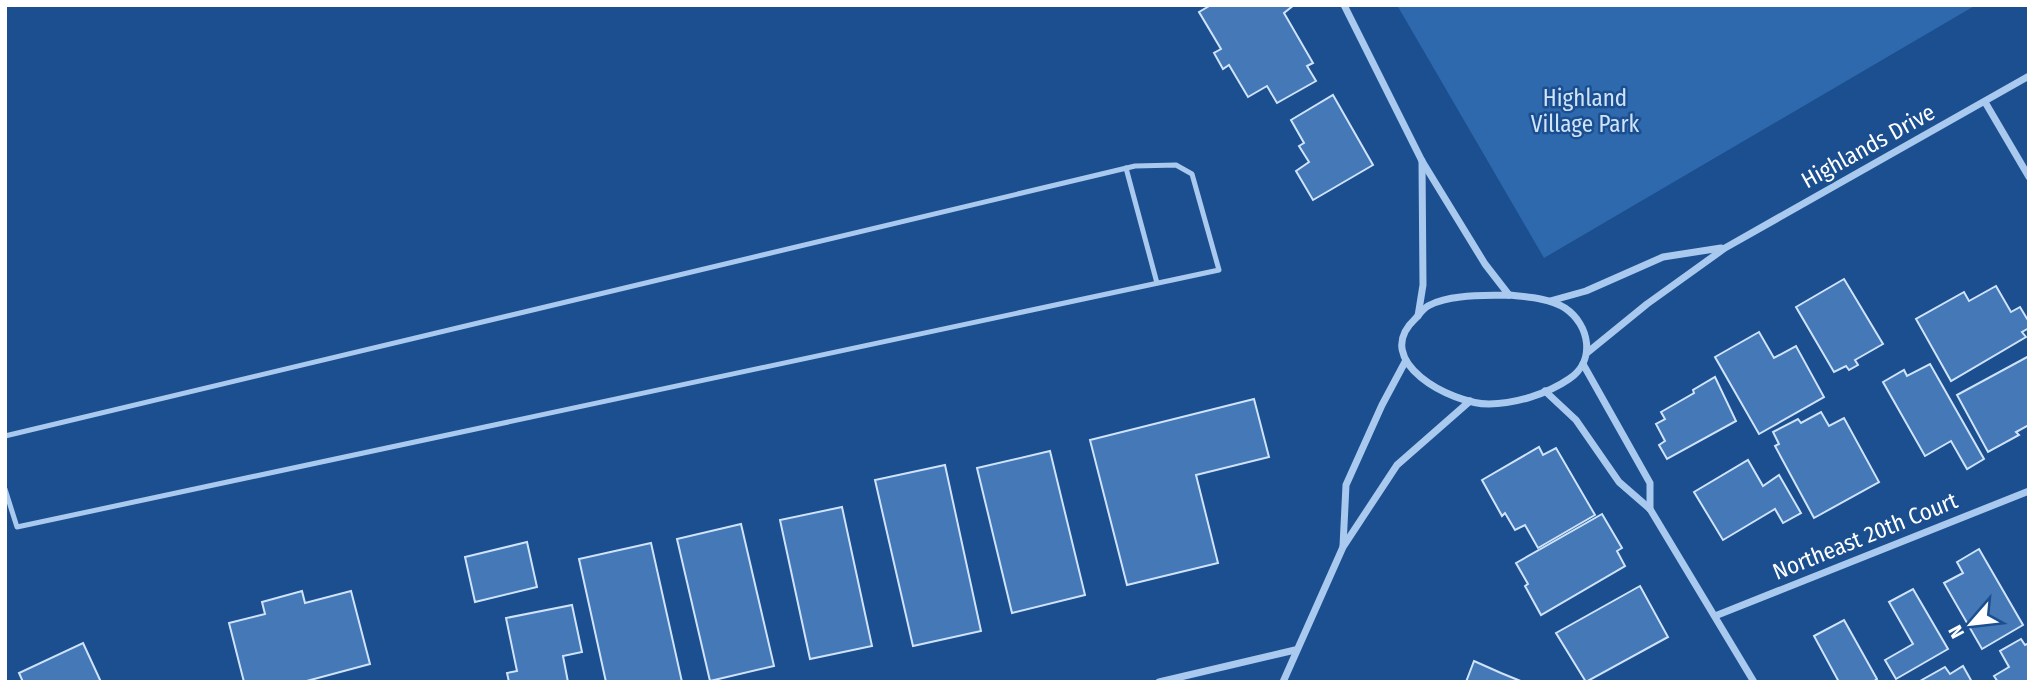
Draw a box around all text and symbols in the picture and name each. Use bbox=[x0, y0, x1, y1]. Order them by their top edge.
park label: Highland Village Park bbox=[1531, 84, 1640, 138]
street label: Highlands Drive bbox=[1796, 98, 1940, 194]
street label: Northeast 20th Court bbox=[1769, 486, 1962, 586]
north arrow bbox=[1936, 589, 2006, 659]
text: N bbox=[1944, 621, 1969, 642]

